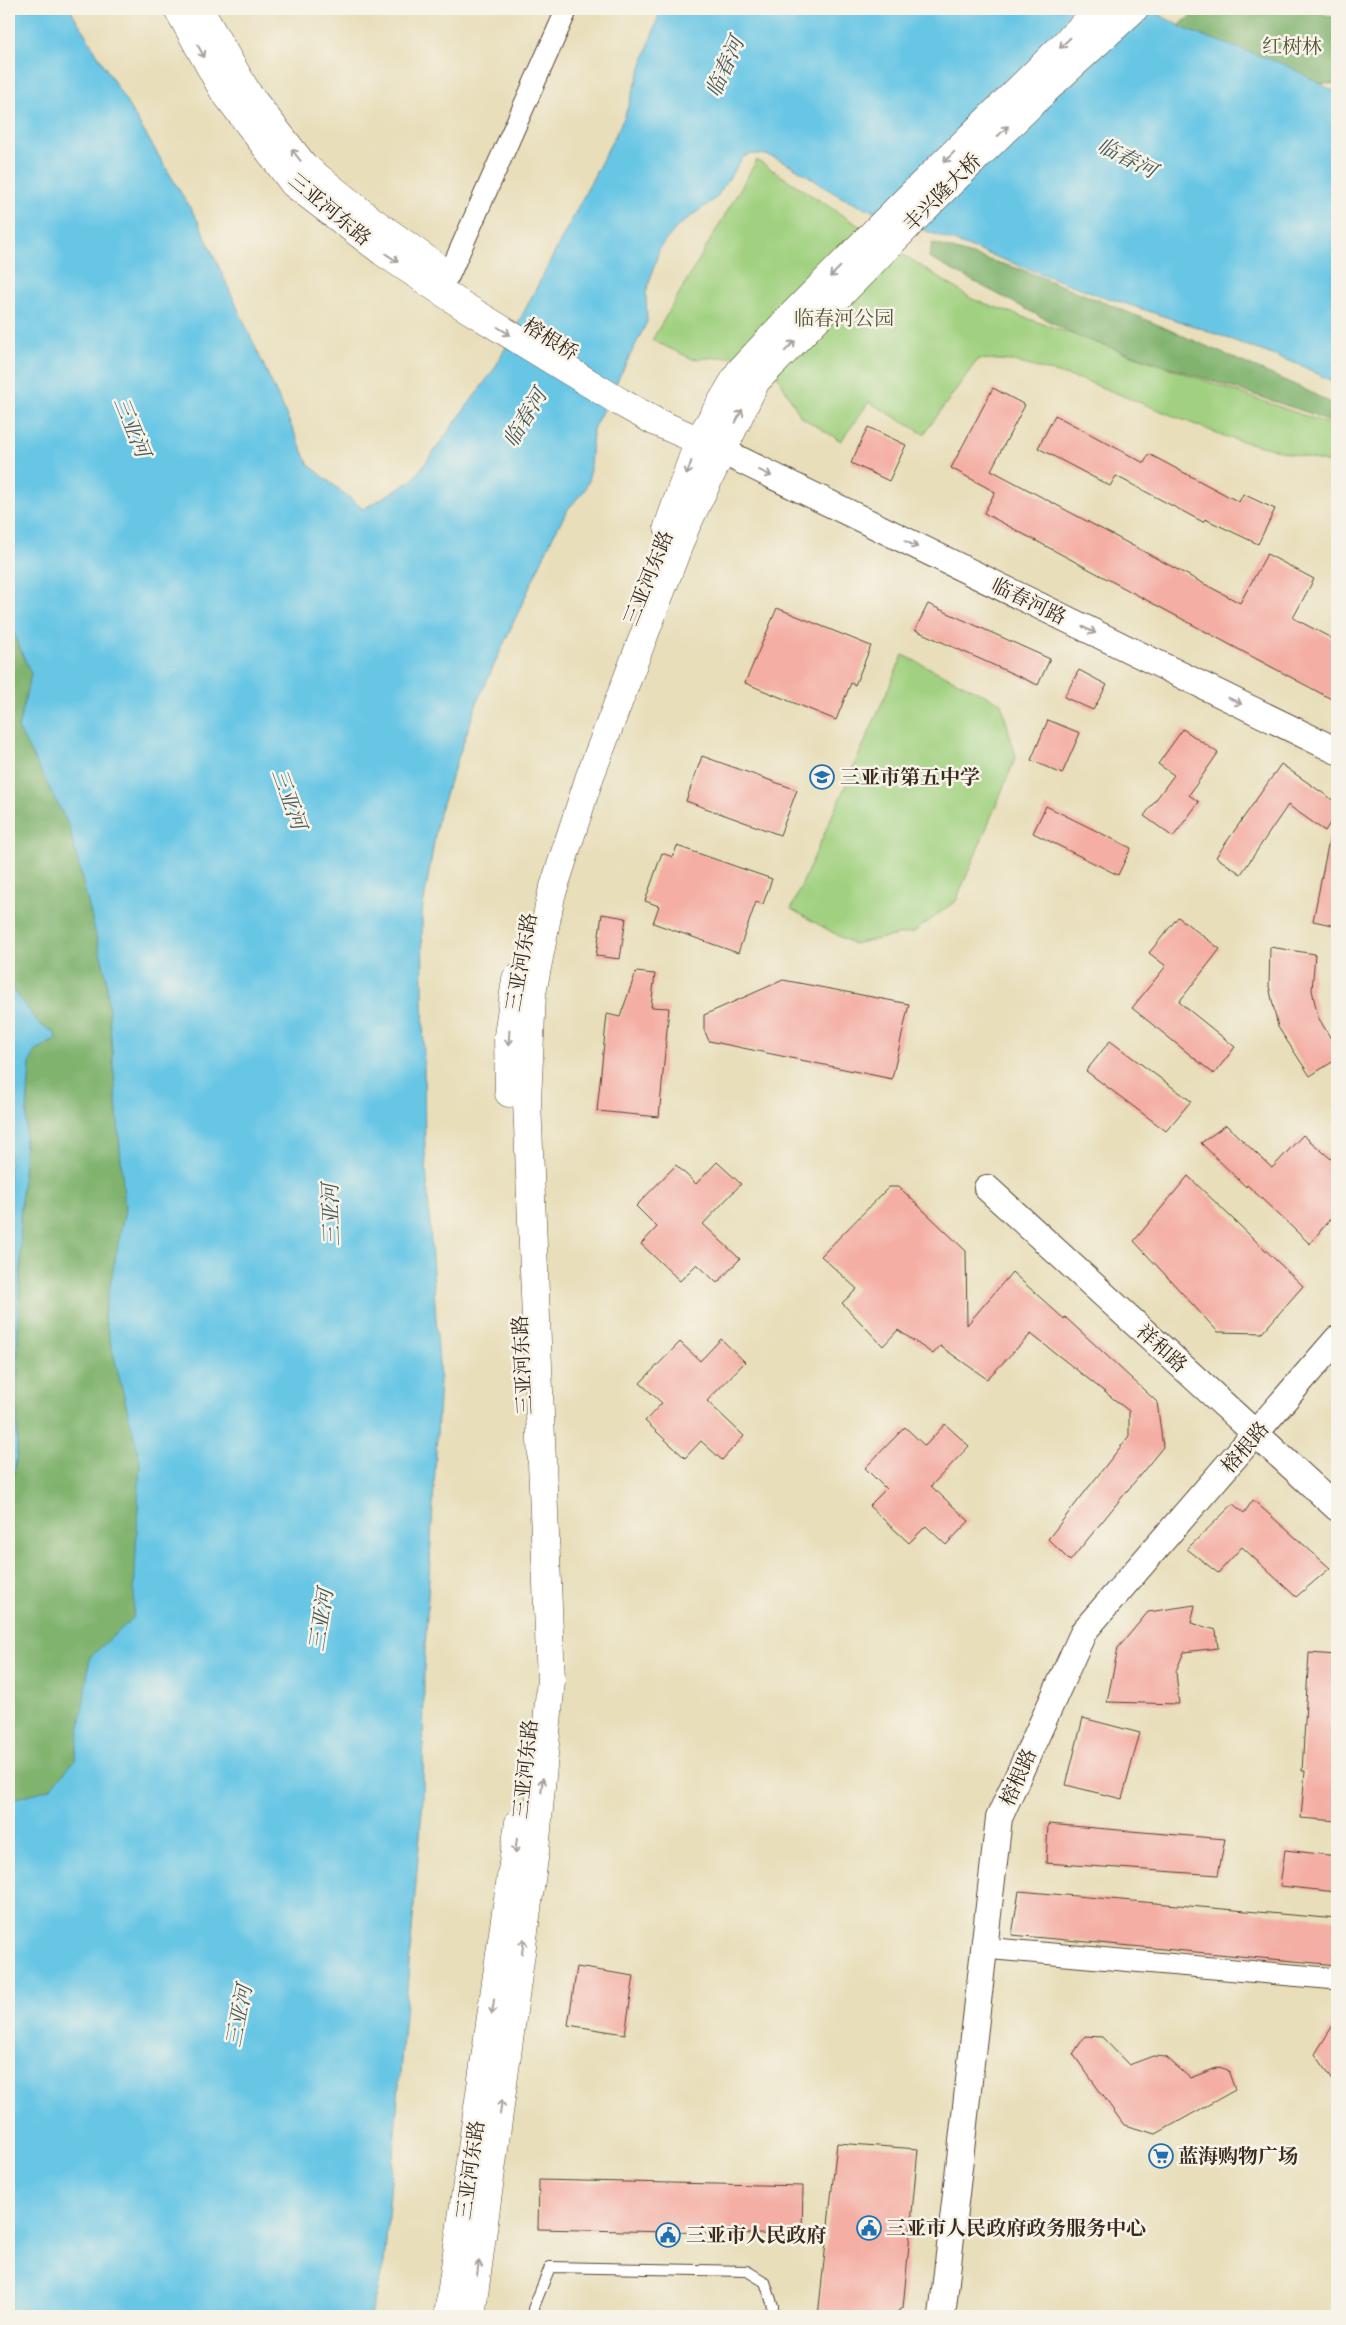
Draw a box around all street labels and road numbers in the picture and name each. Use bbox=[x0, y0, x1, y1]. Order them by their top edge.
street label: 丰兴隆大桥 bbox=[898, 148, 989, 239]
street label: 三亚河东路 bbox=[281, 168, 376, 254]
street label: 榕根桥 bbox=[517, 313, 583, 369]
street label: 三亚河东路 bbox=[618, 527, 682, 631]
street label: 临春河路 bbox=[986, 573, 1070, 634]
street label: 三亚河东路 bbox=[500, 911, 546, 1014]
street label: 三亚河东路 bbox=[507, 1314, 542, 1416]
street label: 祥和路 bbox=[1128, 1319, 1192, 1381]
street label: 榕根路 bbox=[1216, 1416, 1278, 1481]
street label: 三亚河东路 bbox=[508, 1718, 547, 1821]
street label: 榕根路 bbox=[995, 1745, 1046, 1811]
street label: 三亚河东路 bbox=[451, 2119, 494, 2222]

